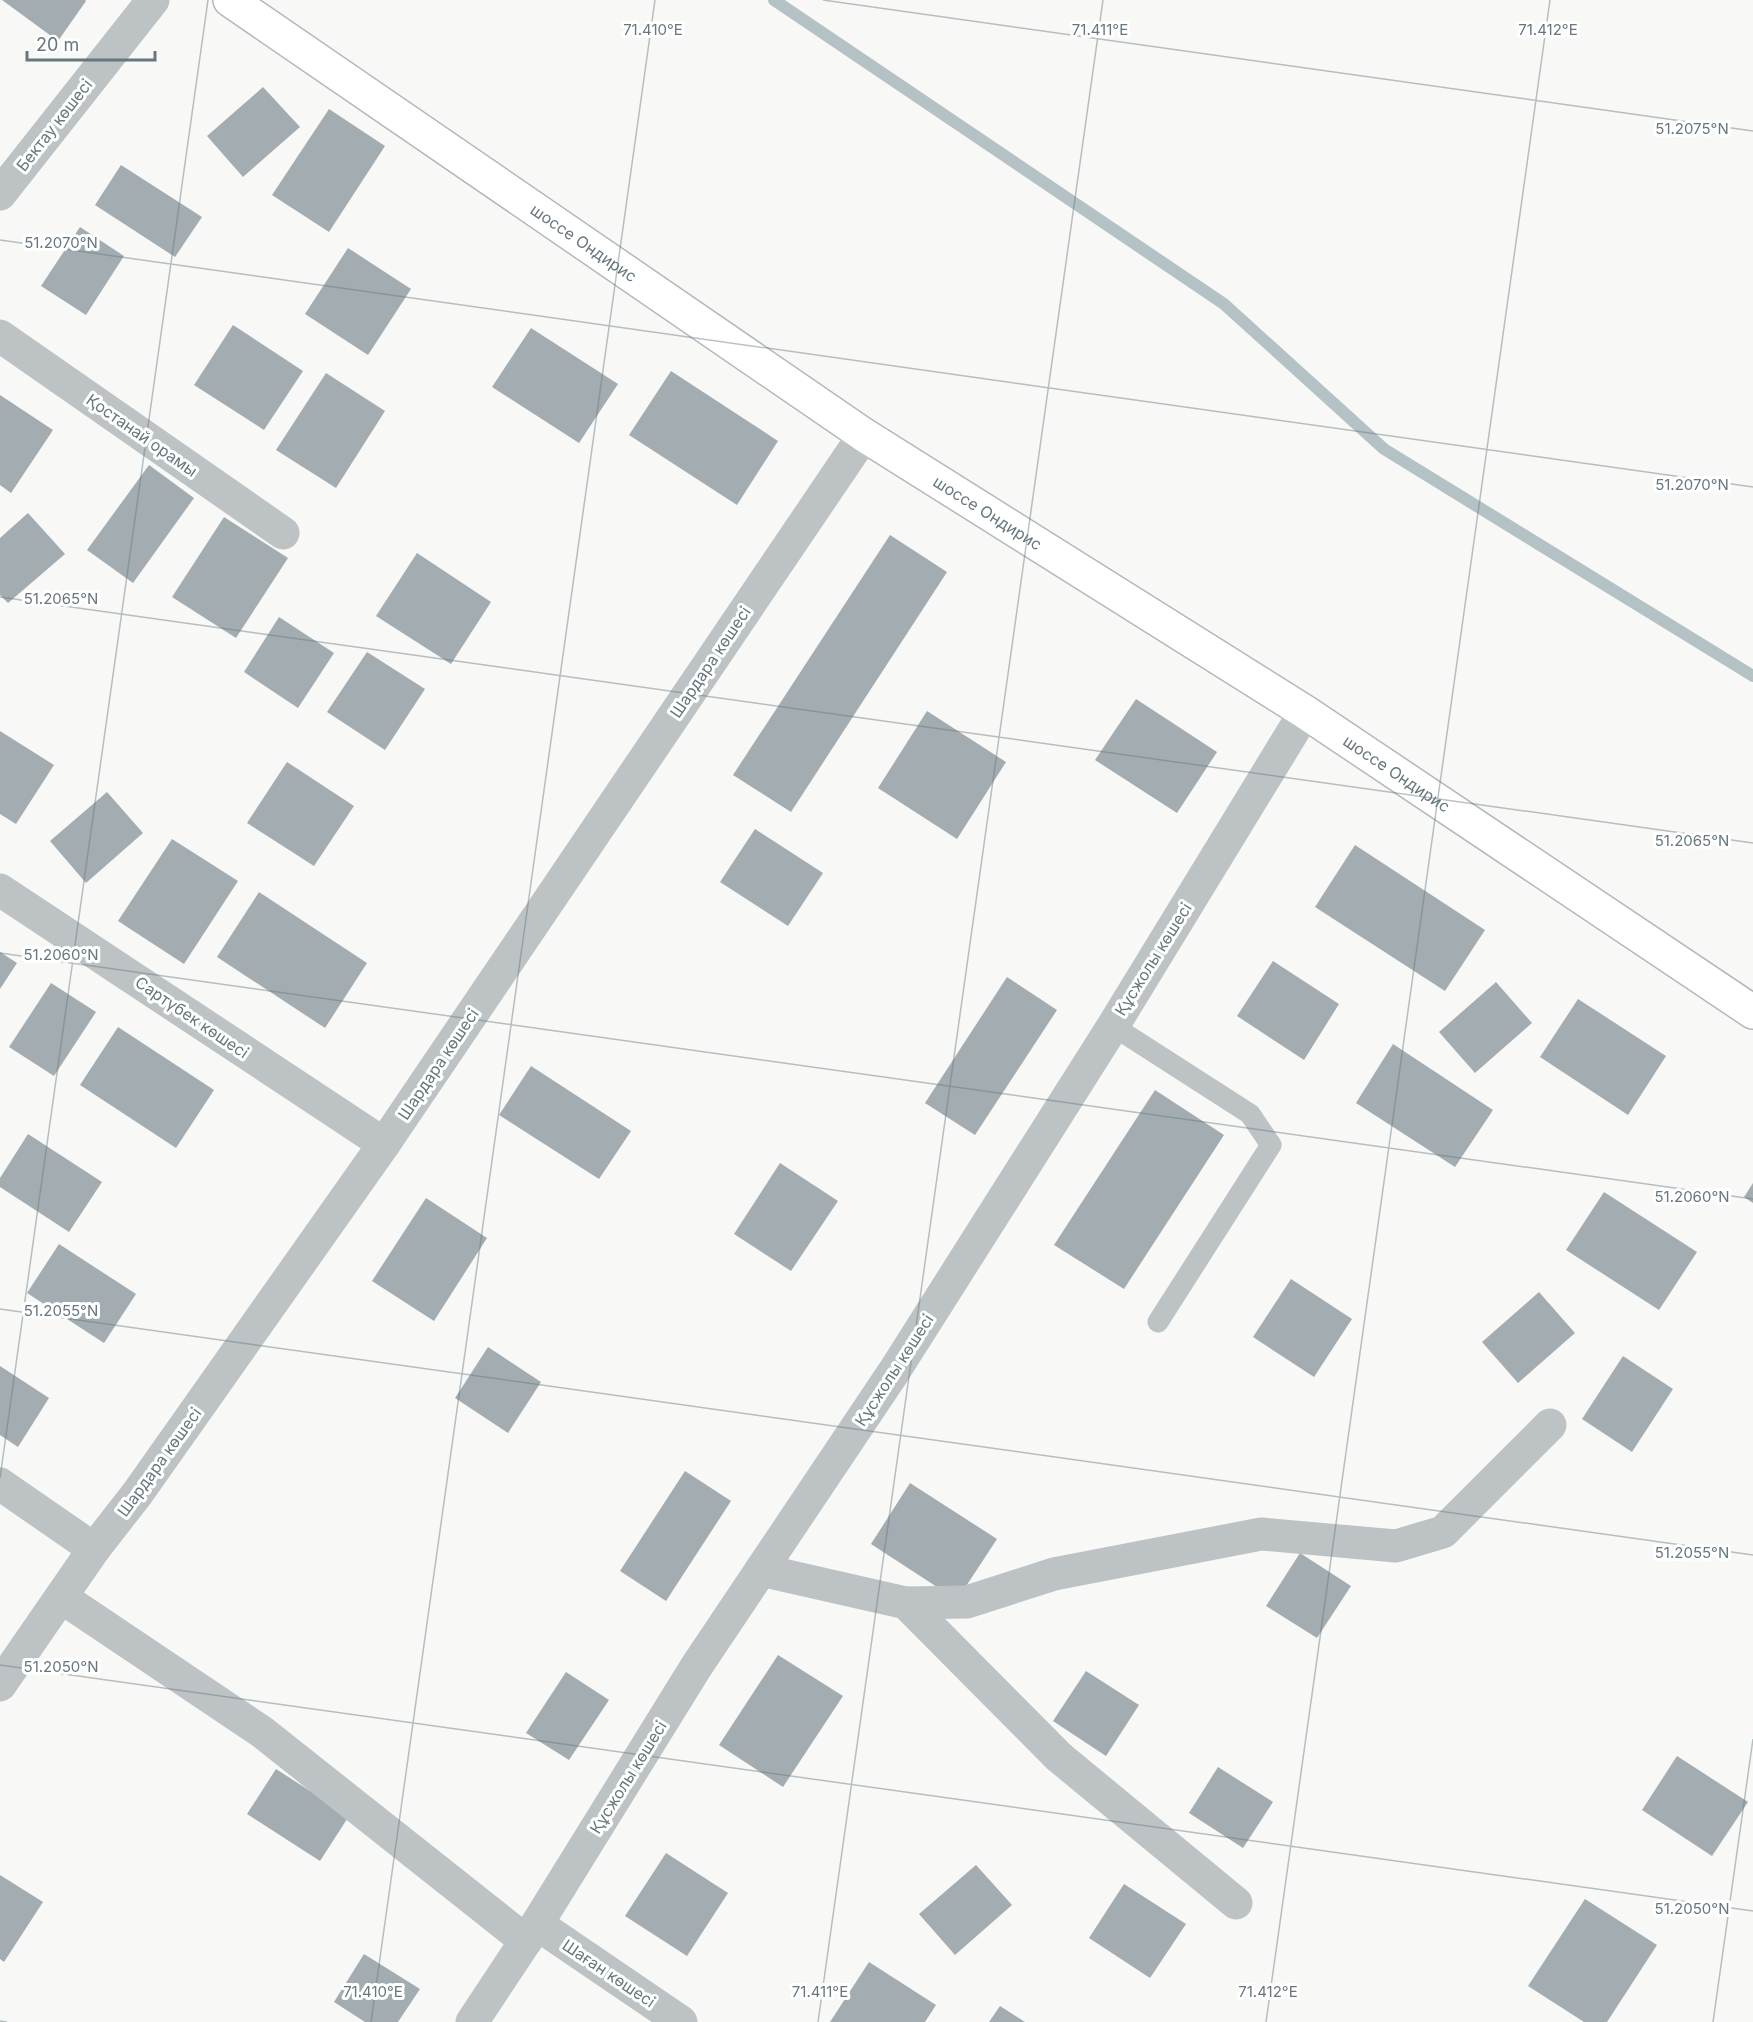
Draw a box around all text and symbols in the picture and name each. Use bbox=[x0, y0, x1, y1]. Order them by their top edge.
text: 71.410°E bbox=[623, 20, 683, 39]
text: 71.411°E bbox=[1072, 20, 1128, 39]
text: 71.412°E bbox=[1518, 20, 1578, 39]
scale bar bbox=[27, 24, 154, 62]
text: 20 m bbox=[36, 34, 79, 55]
street label: Бектау көшесі bbox=[12, 75, 96, 175]
text: 51.2075°N bbox=[1655, 119, 1729, 138]
street label: шоссе Ондирис bbox=[527, 199, 641, 286]
text: 51.2070°N bbox=[24, 233, 98, 252]
street label: Қостанай орамы bbox=[83, 389, 201, 481]
street label: шоссе Ондирис bbox=[930, 471, 1046, 554]
text: 51.2070°N bbox=[1655, 475, 1729, 494]
text: 51.2065°N bbox=[24, 589, 98, 608]
street label: Шардара көшесі bbox=[665, 603, 755, 721]
street label: шоссе Ондирис bbox=[1339, 730, 1454, 816]
text: 51.2065°N bbox=[1655, 831, 1729, 850]
street label: Құсжолы көшесі bbox=[1110, 899, 1196, 1019]
text: 51.2060°N bbox=[23, 945, 99, 964]
street label: Сартүбек көшесі bbox=[131, 972, 253, 1062]
street label: Шардара көшесі bbox=[393, 1005, 483, 1123]
text: 51.2060°N bbox=[1654, 1187, 1730, 1206]
text: 51.2055°N bbox=[24, 1301, 98, 1320]
street label: Құсжолы көшесі bbox=[850, 1310, 938, 1430]
street label: Шардара көшесі bbox=[113, 1404, 205, 1520]
text: 51.2055°N bbox=[1655, 1543, 1729, 1562]
text: 51.2050°N bbox=[24, 1657, 98, 1676]
street label: Құсжолы көшесі bbox=[585, 1717, 671, 1837]
text: 51.2050°N bbox=[1655, 1899, 1729, 1918]
street label: Шаған көшесі bbox=[559, 1935, 659, 2011]
text: 71.410°E bbox=[343, 1982, 403, 2001]
text: 71.411°E bbox=[792, 1982, 848, 2001]
text: 71.412°E bbox=[1238, 1982, 1298, 2001]

